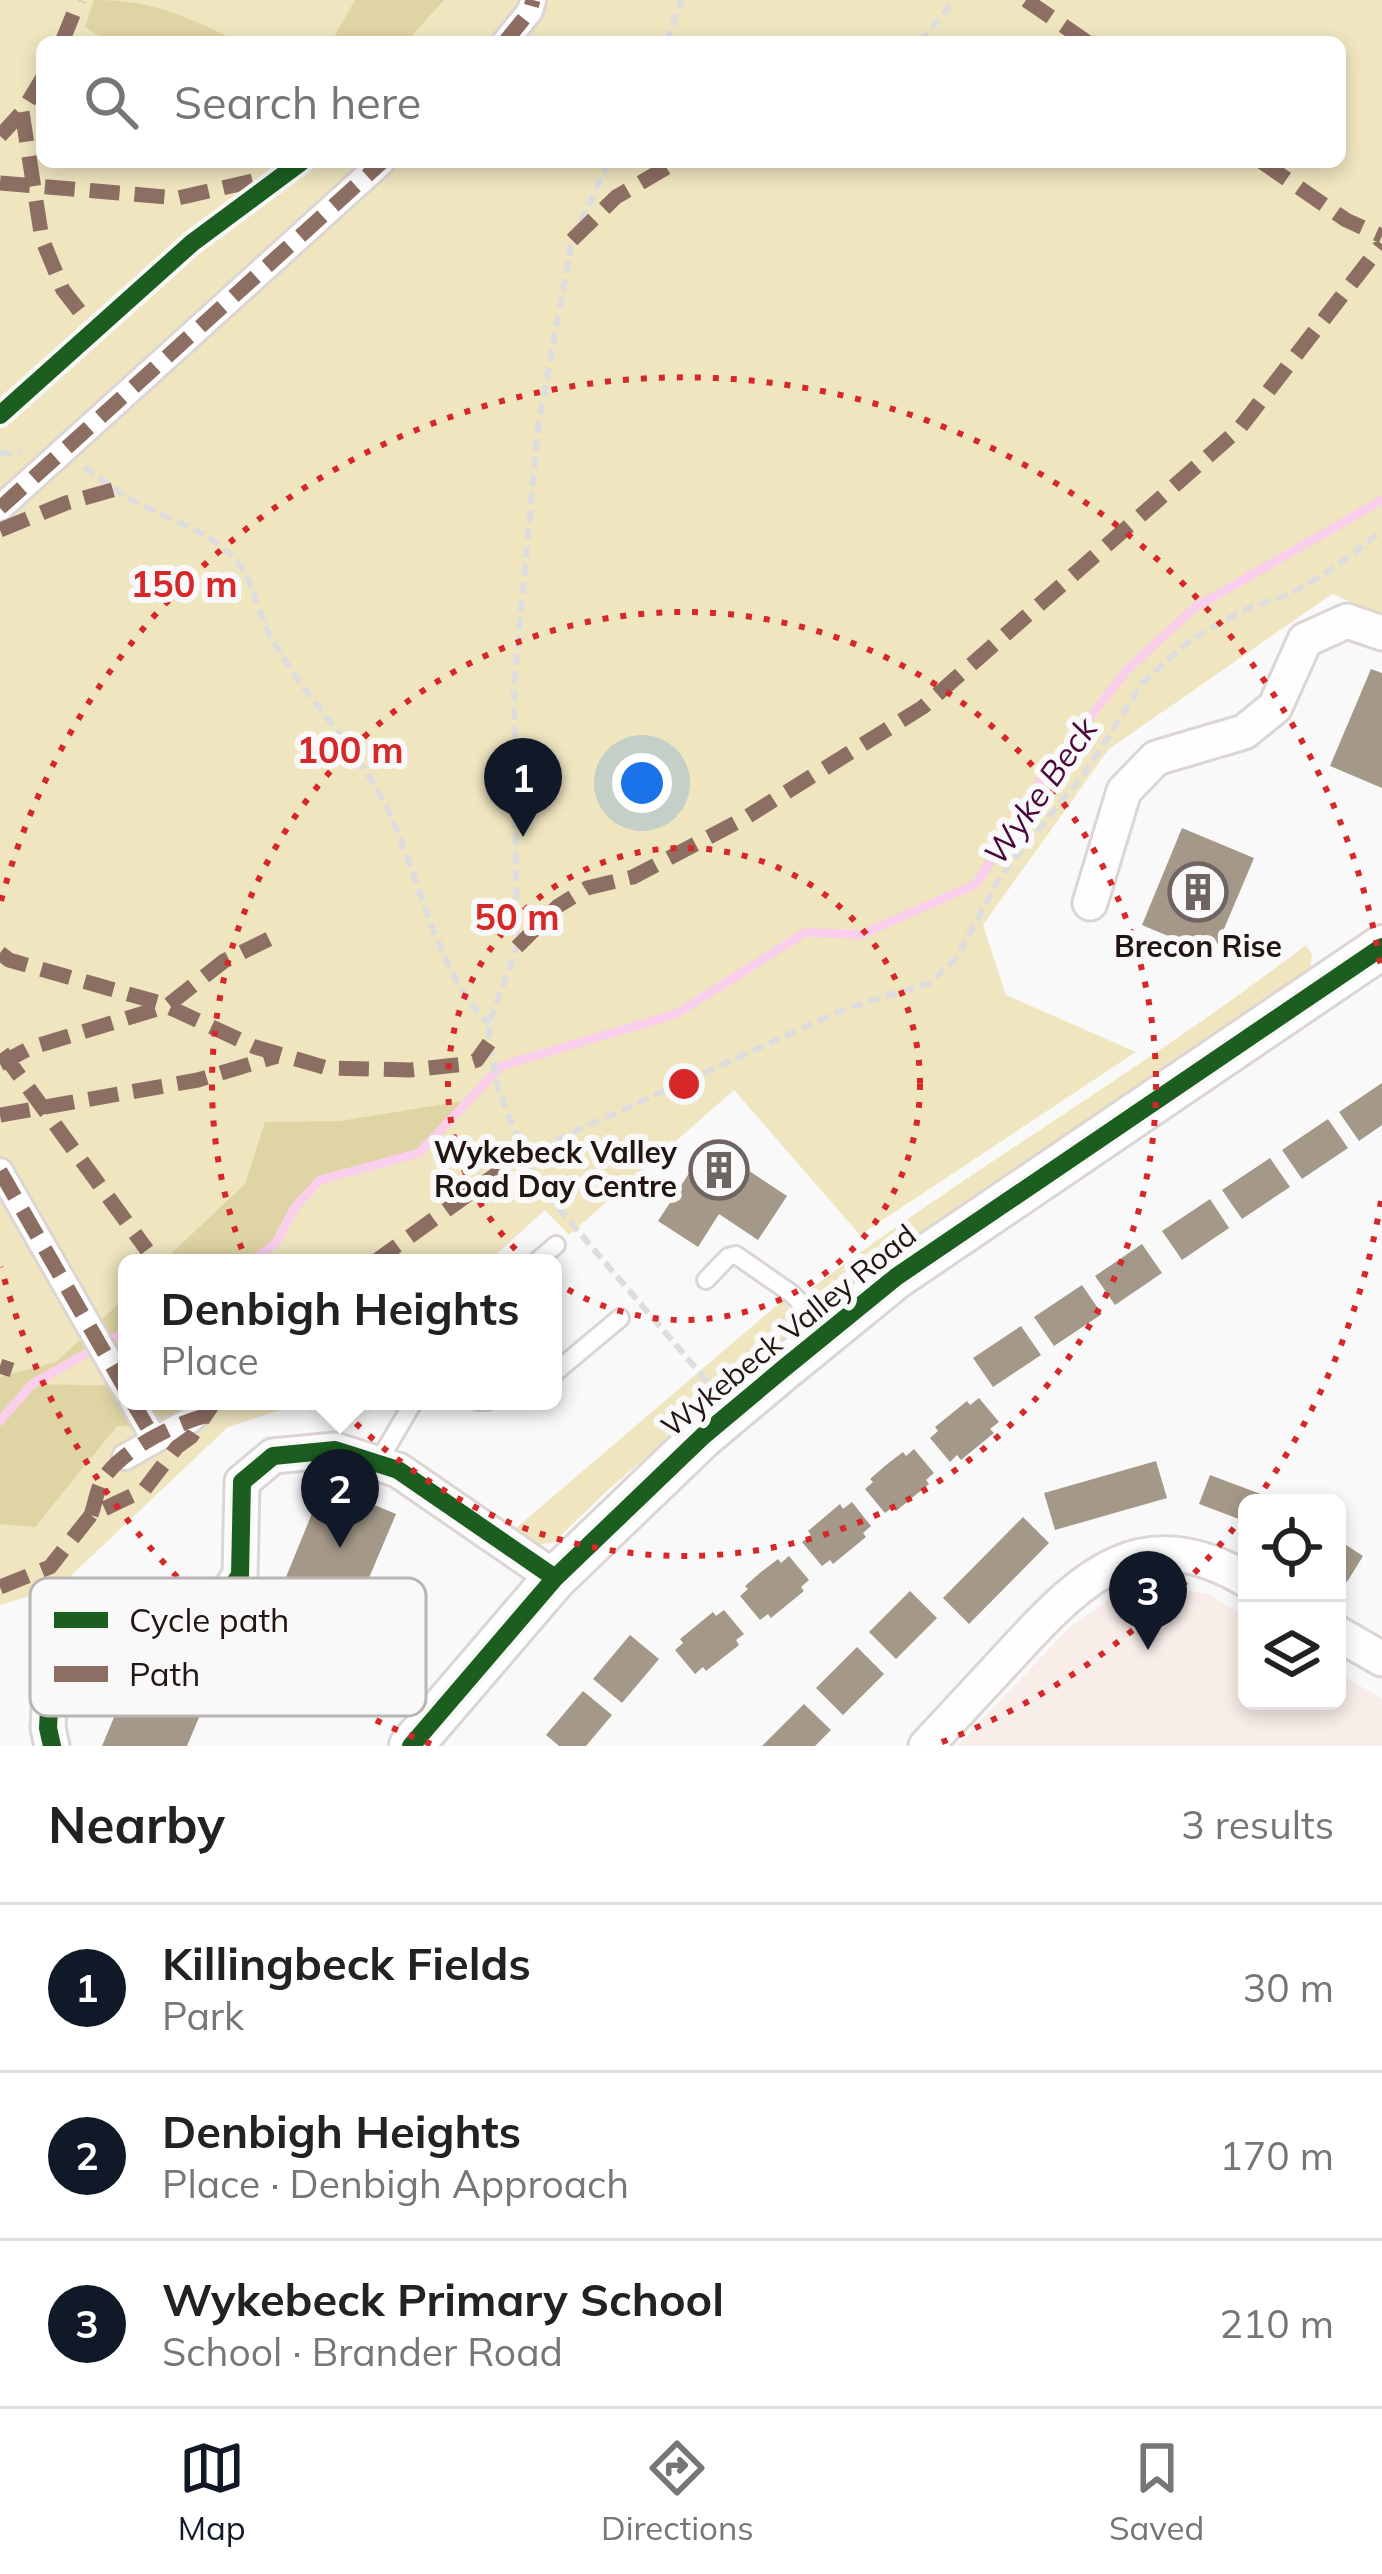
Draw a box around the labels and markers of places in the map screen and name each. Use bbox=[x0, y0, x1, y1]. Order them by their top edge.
pin: 1 bbox=[484, 738, 562, 837]
building icon: Brecon Rise bbox=[1167, 861, 1229, 923]
place label: Brecon Rise bbox=[1114, 927, 1282, 965]
centre of rings bbox=[663, 1063, 705, 1105]
place label: Wykebeck Valley Road Day Centre bbox=[434, 1133, 678, 1205]
building icon: Wykebeck Valley Road Day Centre bbox=[688, 1139, 750, 1201]
pin: 2 bbox=[301, 1449, 379, 1548]
pin: 3 bbox=[1109, 1551, 1187, 1650]

